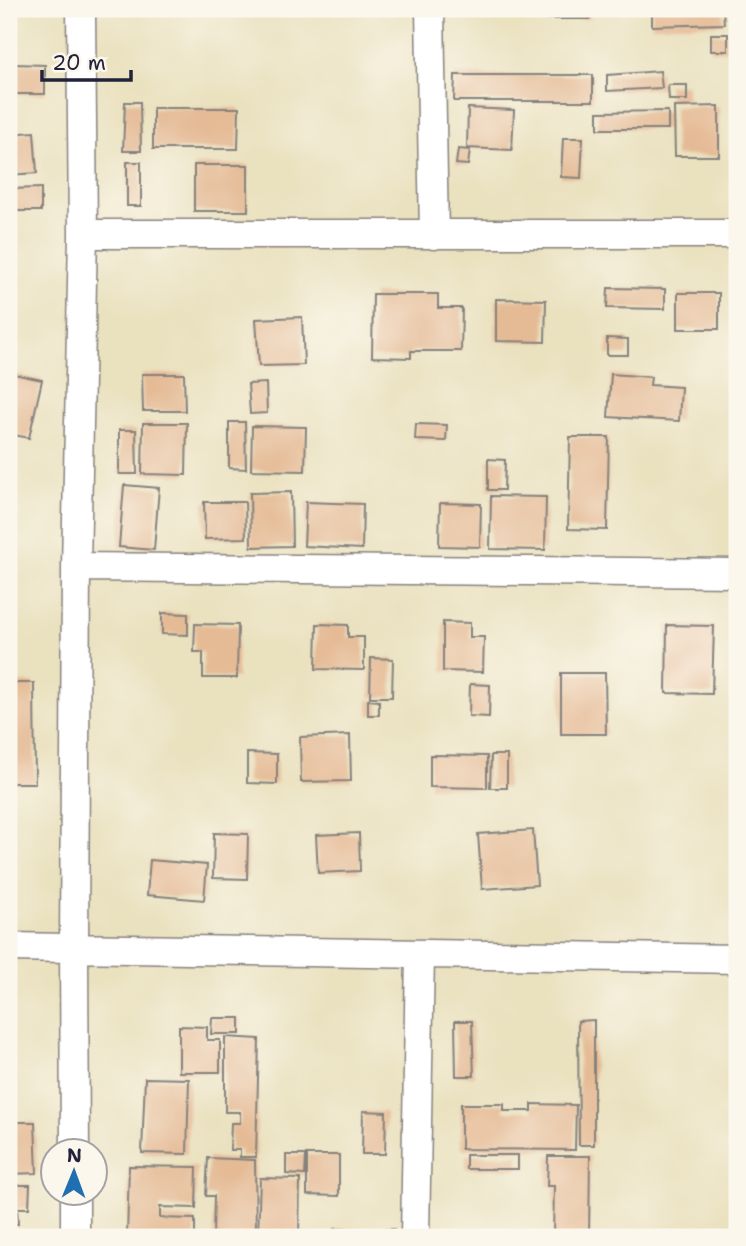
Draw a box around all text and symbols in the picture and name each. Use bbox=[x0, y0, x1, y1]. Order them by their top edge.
scale bar bbox=[42, 38, 131, 82]
text: 20 m bbox=[52, 49, 106, 77]
north arrow bbox=[38, 1138, 108, 1208]
text: N bbox=[67, 1143, 82, 1168]

